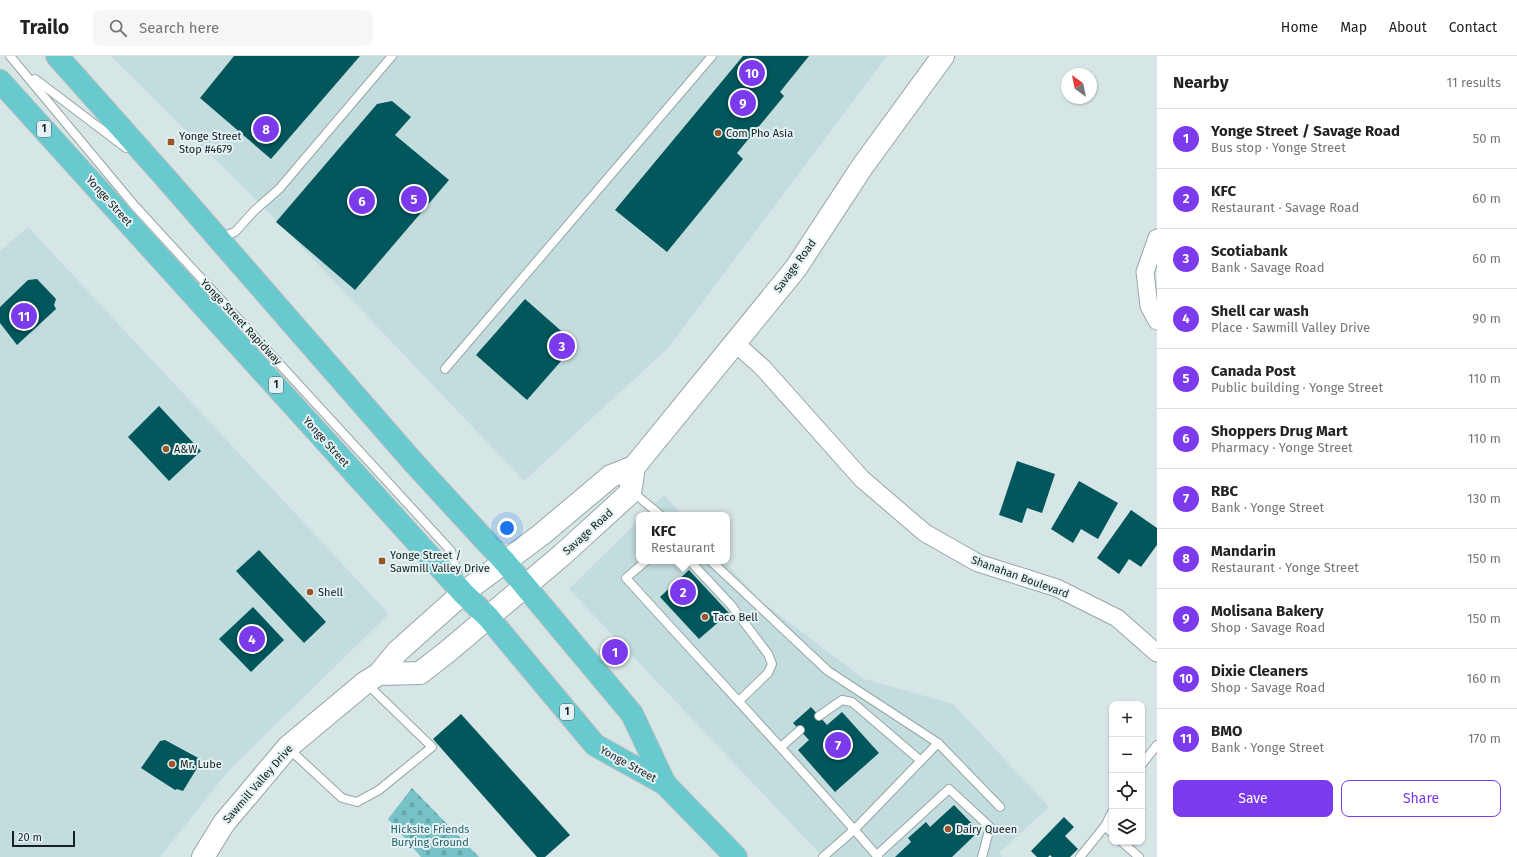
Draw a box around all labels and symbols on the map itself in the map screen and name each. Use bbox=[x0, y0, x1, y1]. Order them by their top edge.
pin: 10 bbox=[739, 58, 765, 88]
north arrow bbox=[1061, 68, 1097, 104]
pin: 9 bbox=[730, 88, 756, 118]
pin: 8 bbox=[253, 114, 279, 144]
road number: 1 bbox=[37, 121, 51, 137]
place label: Com Pho Asia bbox=[726, 127, 793, 140]
marker: Com Pho Asia bbox=[713, 128, 723, 138]
place label: Yonge Street Stop #4679 bbox=[179, 130, 242, 156]
marker: Yonge Street Stop #4679 bbox=[166, 137, 176, 147]
street label: Yonge Street bbox=[83, 173, 135, 229]
pin: 5 bbox=[401, 184, 427, 214]
pin: 6 bbox=[349, 186, 375, 216]
street label: Savage Road bbox=[771, 237, 819, 295]
street label: Yonge Street Rapidway bbox=[198, 276, 285, 368]
pin: 11 bbox=[11, 301, 37, 331]
pin: 3 bbox=[549, 331, 575, 361]
road number: 1 bbox=[269, 377, 283, 393]
street label: Yonge Street bbox=[300, 414, 352, 470]
place label: A&W bbox=[174, 443, 197, 456]
marker: A&W bbox=[161, 444, 171, 454]
street label: Savage Road bbox=[560, 506, 616, 558]
your location bbox=[497, 518, 517, 538]
place label: Yonge Street / Sawmill Valley Drive bbox=[390, 549, 490, 575]
street label: Shanahan Boulevard bbox=[969, 553, 1071, 601]
marker: Yonge Street / Sawmill Valley Drive bbox=[377, 556, 387, 566]
pin: 2 bbox=[670, 577, 696, 607]
place label: Shell bbox=[318, 586, 343, 599]
marker: Shell bbox=[305, 587, 315, 597]
place label: Taco Bell bbox=[713, 611, 758, 624]
marker: Taco Bell bbox=[700, 612, 710, 622]
pin: 4 bbox=[239, 624, 265, 654]
pin: 1 bbox=[602, 637, 628, 667]
road number: 1 bbox=[560, 704, 574, 720]
pin: 7 bbox=[825, 730, 851, 760]
street label: Sawmill Valley Drive bbox=[220, 742, 296, 826]
street label: Yonge Street bbox=[597, 743, 659, 785]
place label: Mr. Lube bbox=[180, 758, 222, 771]
marker: Mr. Lube bbox=[167, 759, 177, 769]
park label: Hicksite Friends Burying Ground bbox=[391, 823, 469, 849]
place label: Dairy Queen bbox=[956, 823, 1017, 836]
marker: Dairy Queen bbox=[943, 824, 953, 834]
scale bar bbox=[12, 829, 75, 848]

